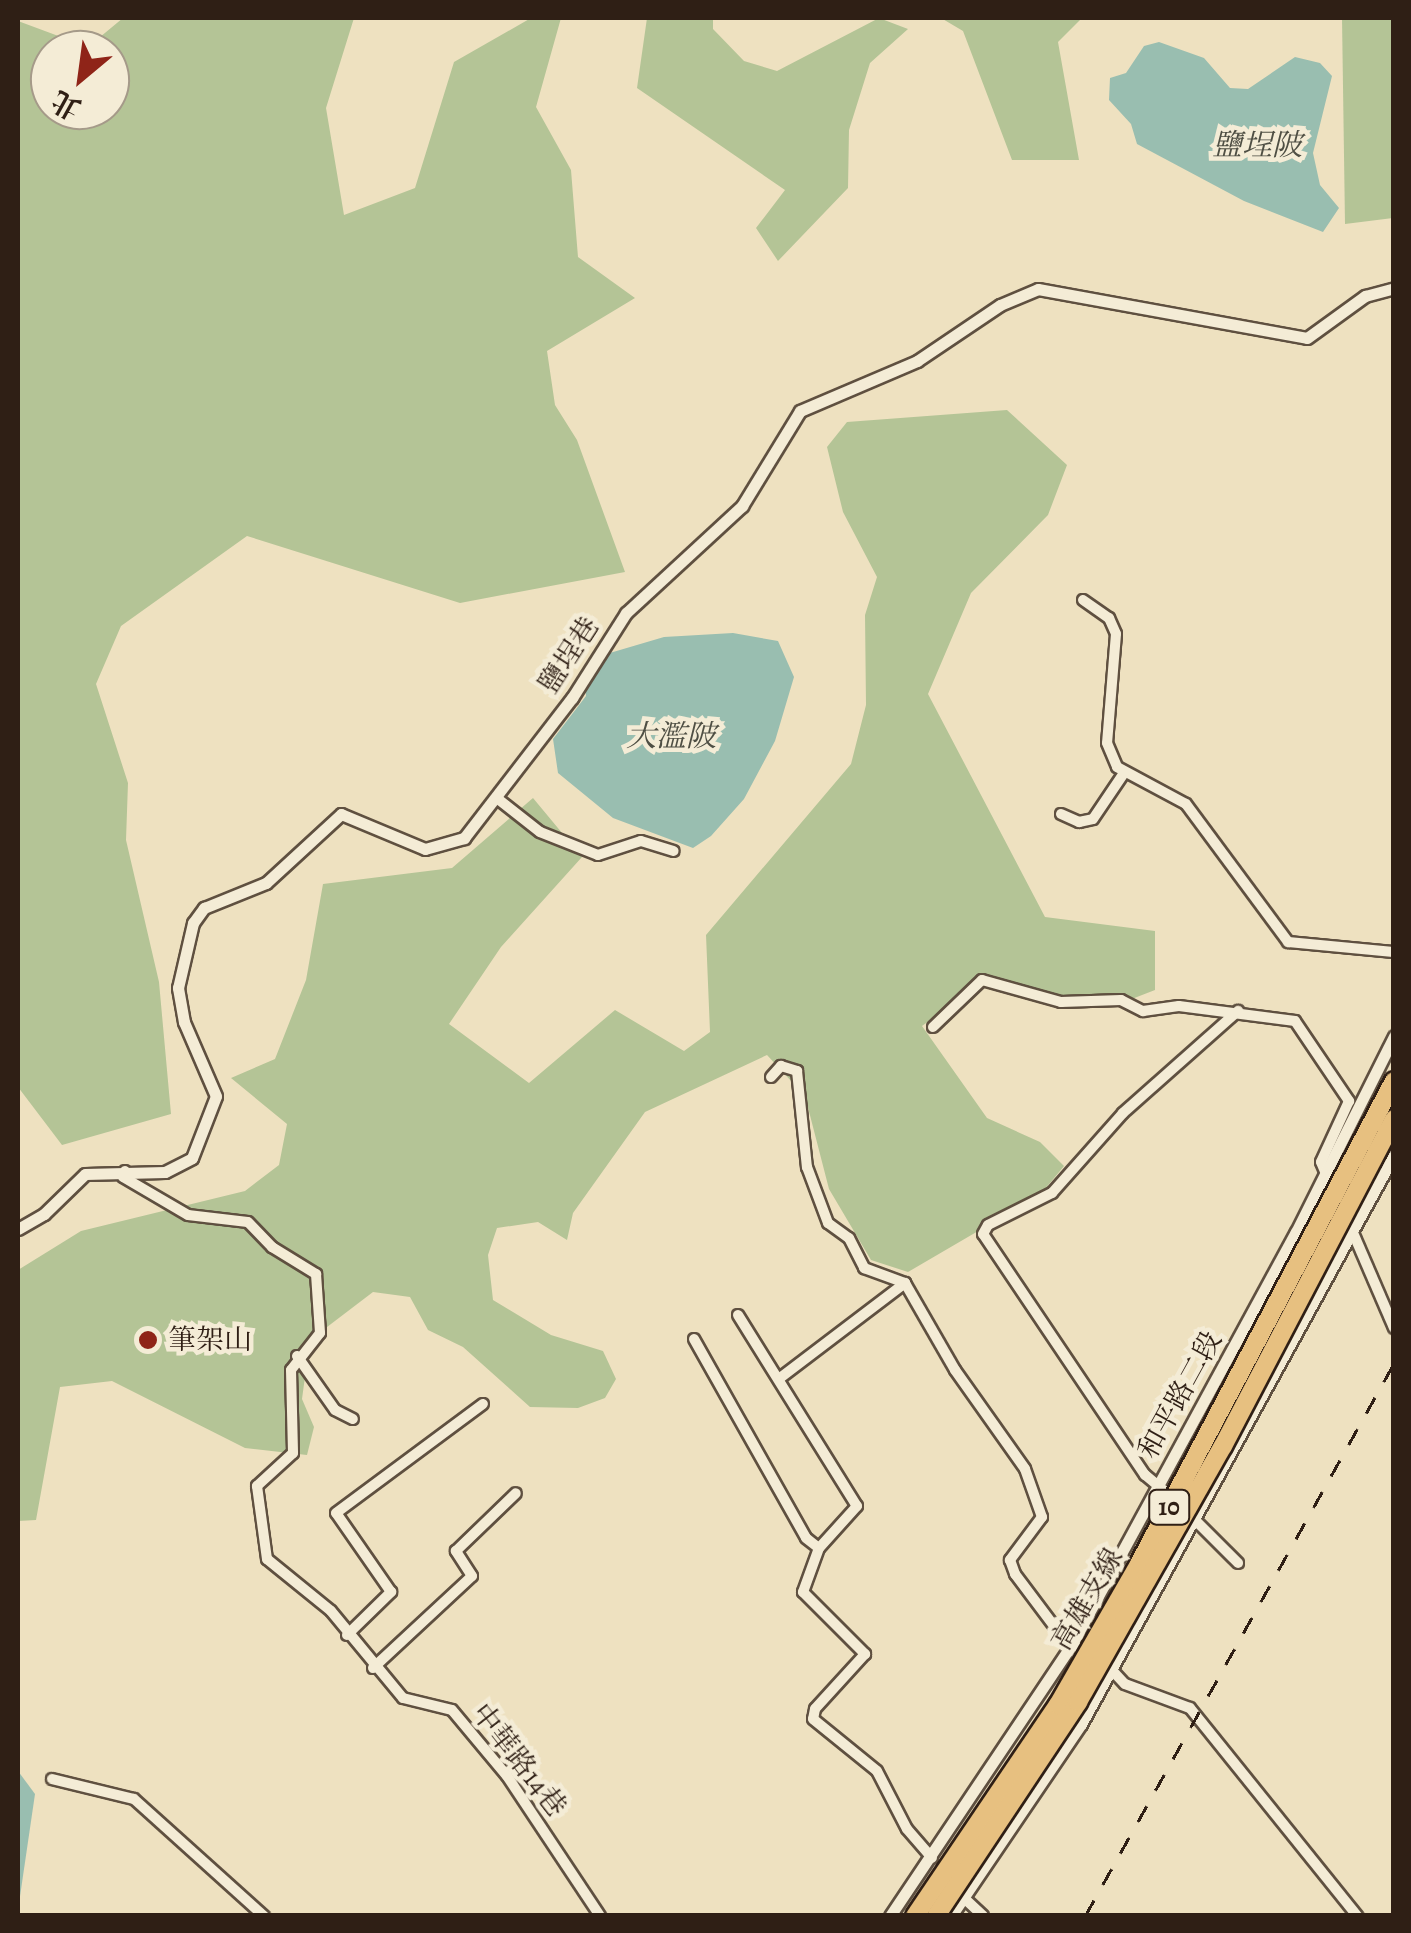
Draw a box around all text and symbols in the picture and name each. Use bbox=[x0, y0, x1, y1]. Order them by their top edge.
north arrow bbox=[30, 30, 130, 130]
text: 北 bbox=[45, 81, 88, 128]
water label: 鹽埕陂 bbox=[1212, 127, 1302, 163]
street label: 鹽埕巷 bbox=[532, 611, 606, 699]
water label: 大濫陂 bbox=[626, 718, 716, 754]
place label: 筆架山 bbox=[168, 1323, 252, 1357]
street label: 和平路二段 bbox=[1131, 1326, 1229, 1464]
marker: 筆架山 bbox=[137, 1329, 159, 1351]
road number: 10 bbox=[1146, 1487, 1192, 1527]
street label: 高雄支線 bbox=[1044, 1542, 1130, 1656]
street label: 中華路14巷 bbox=[464, 1697, 574, 1823]

